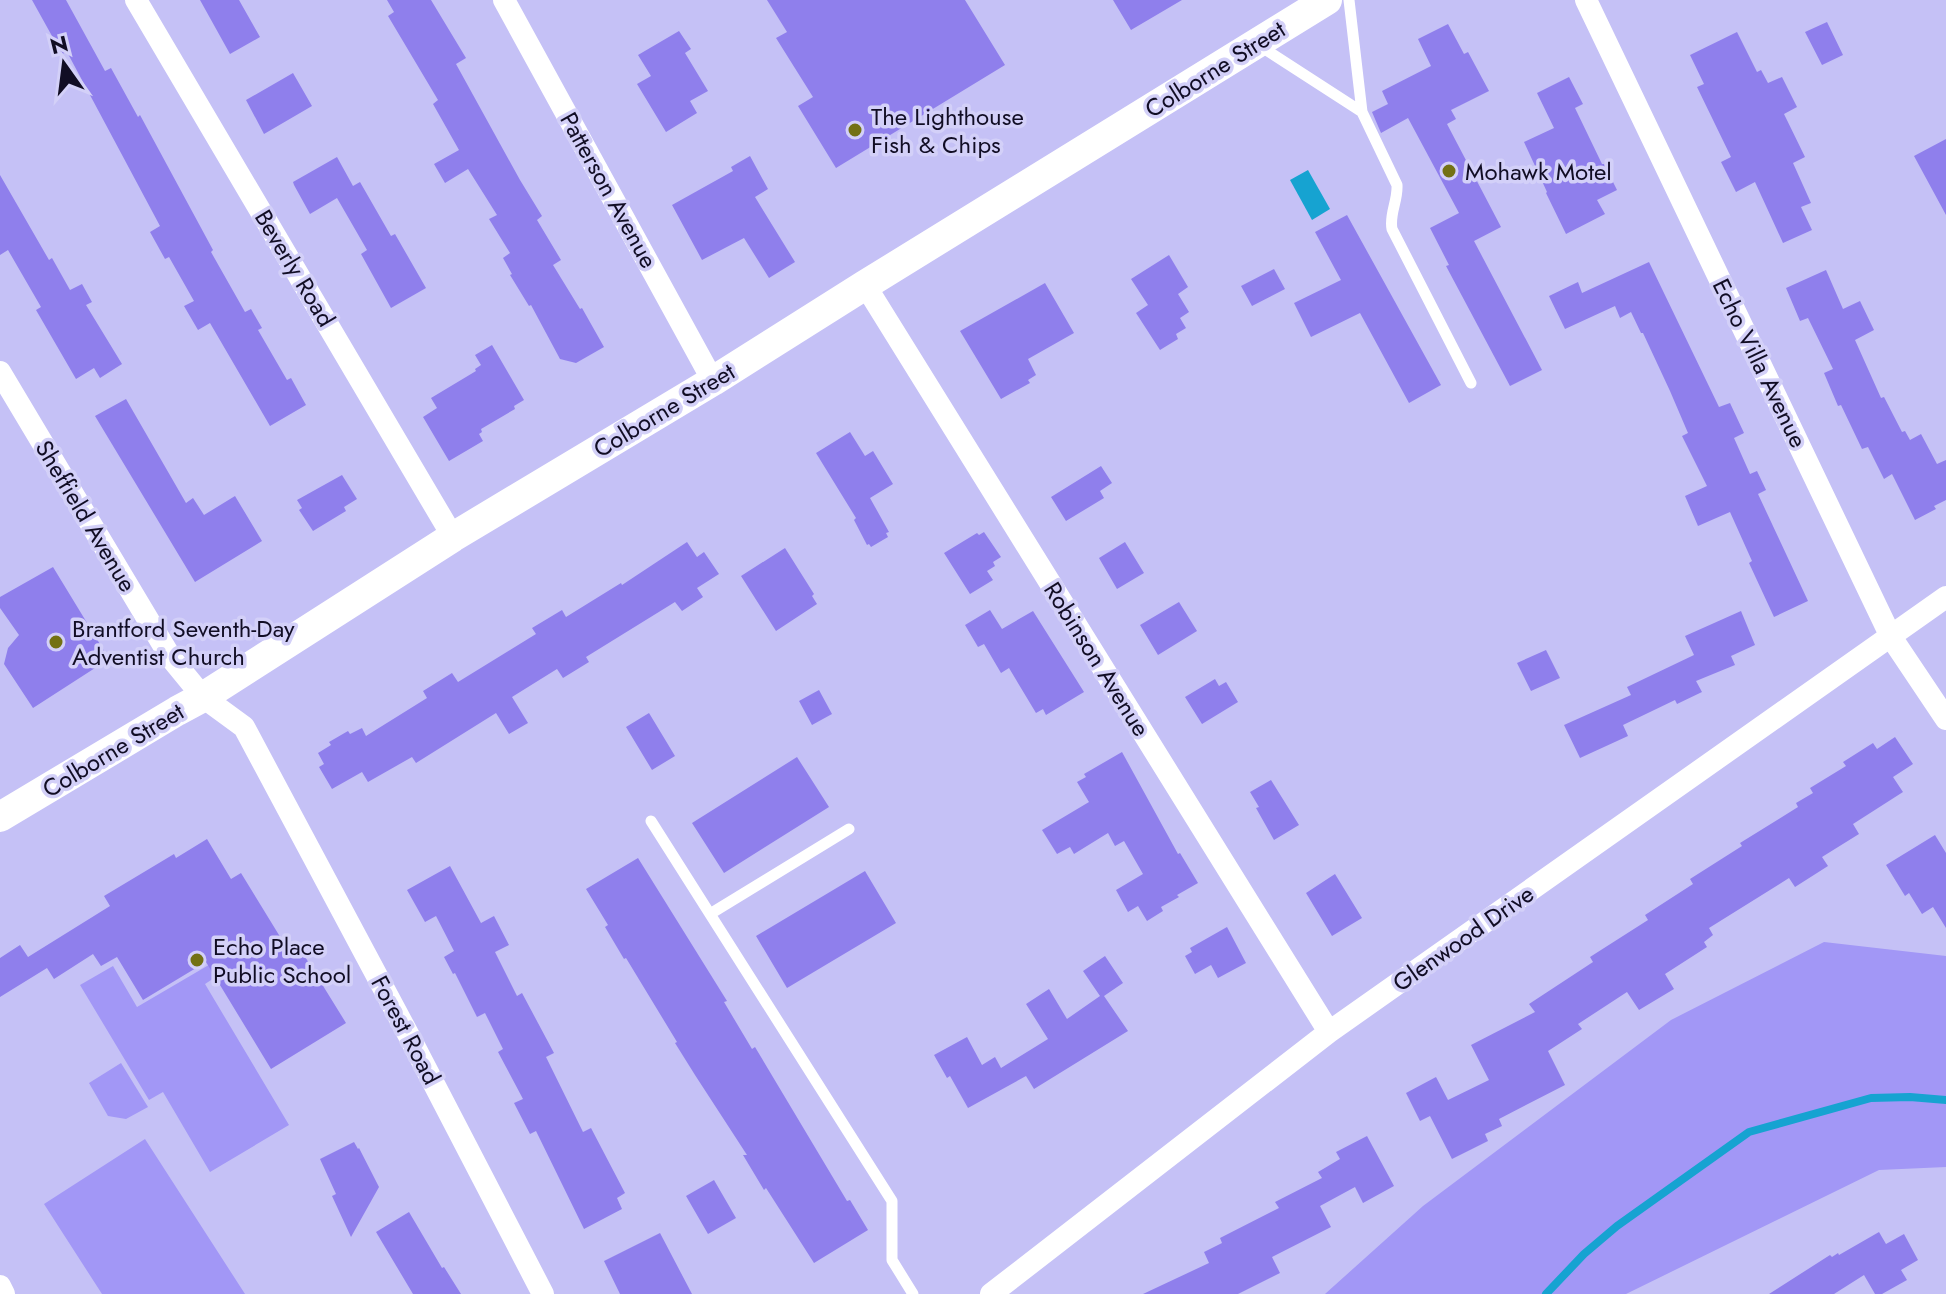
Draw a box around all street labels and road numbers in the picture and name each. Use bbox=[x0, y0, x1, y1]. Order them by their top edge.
street label: Colborne Street bbox=[1138, 12, 1292, 126]
street label: Patterson Avenue bbox=[552, 106, 666, 274]
street label: Beverly Road bbox=[246, 203, 344, 333]
street label: Echo Villa Avenue bbox=[1704, 273, 1816, 453]
street label: Colborne Street bbox=[587, 354, 742, 466]
street label: Sheffield Avenue bbox=[27, 433, 145, 599]
street label: Robinson Avenue bbox=[1035, 575, 1159, 743]
street label: Colborne Street bbox=[36, 694, 191, 806]
street label: Glenwood Drive bbox=[1385, 876, 1541, 1000]
street label: Forest Road bbox=[363, 969, 449, 1091]

